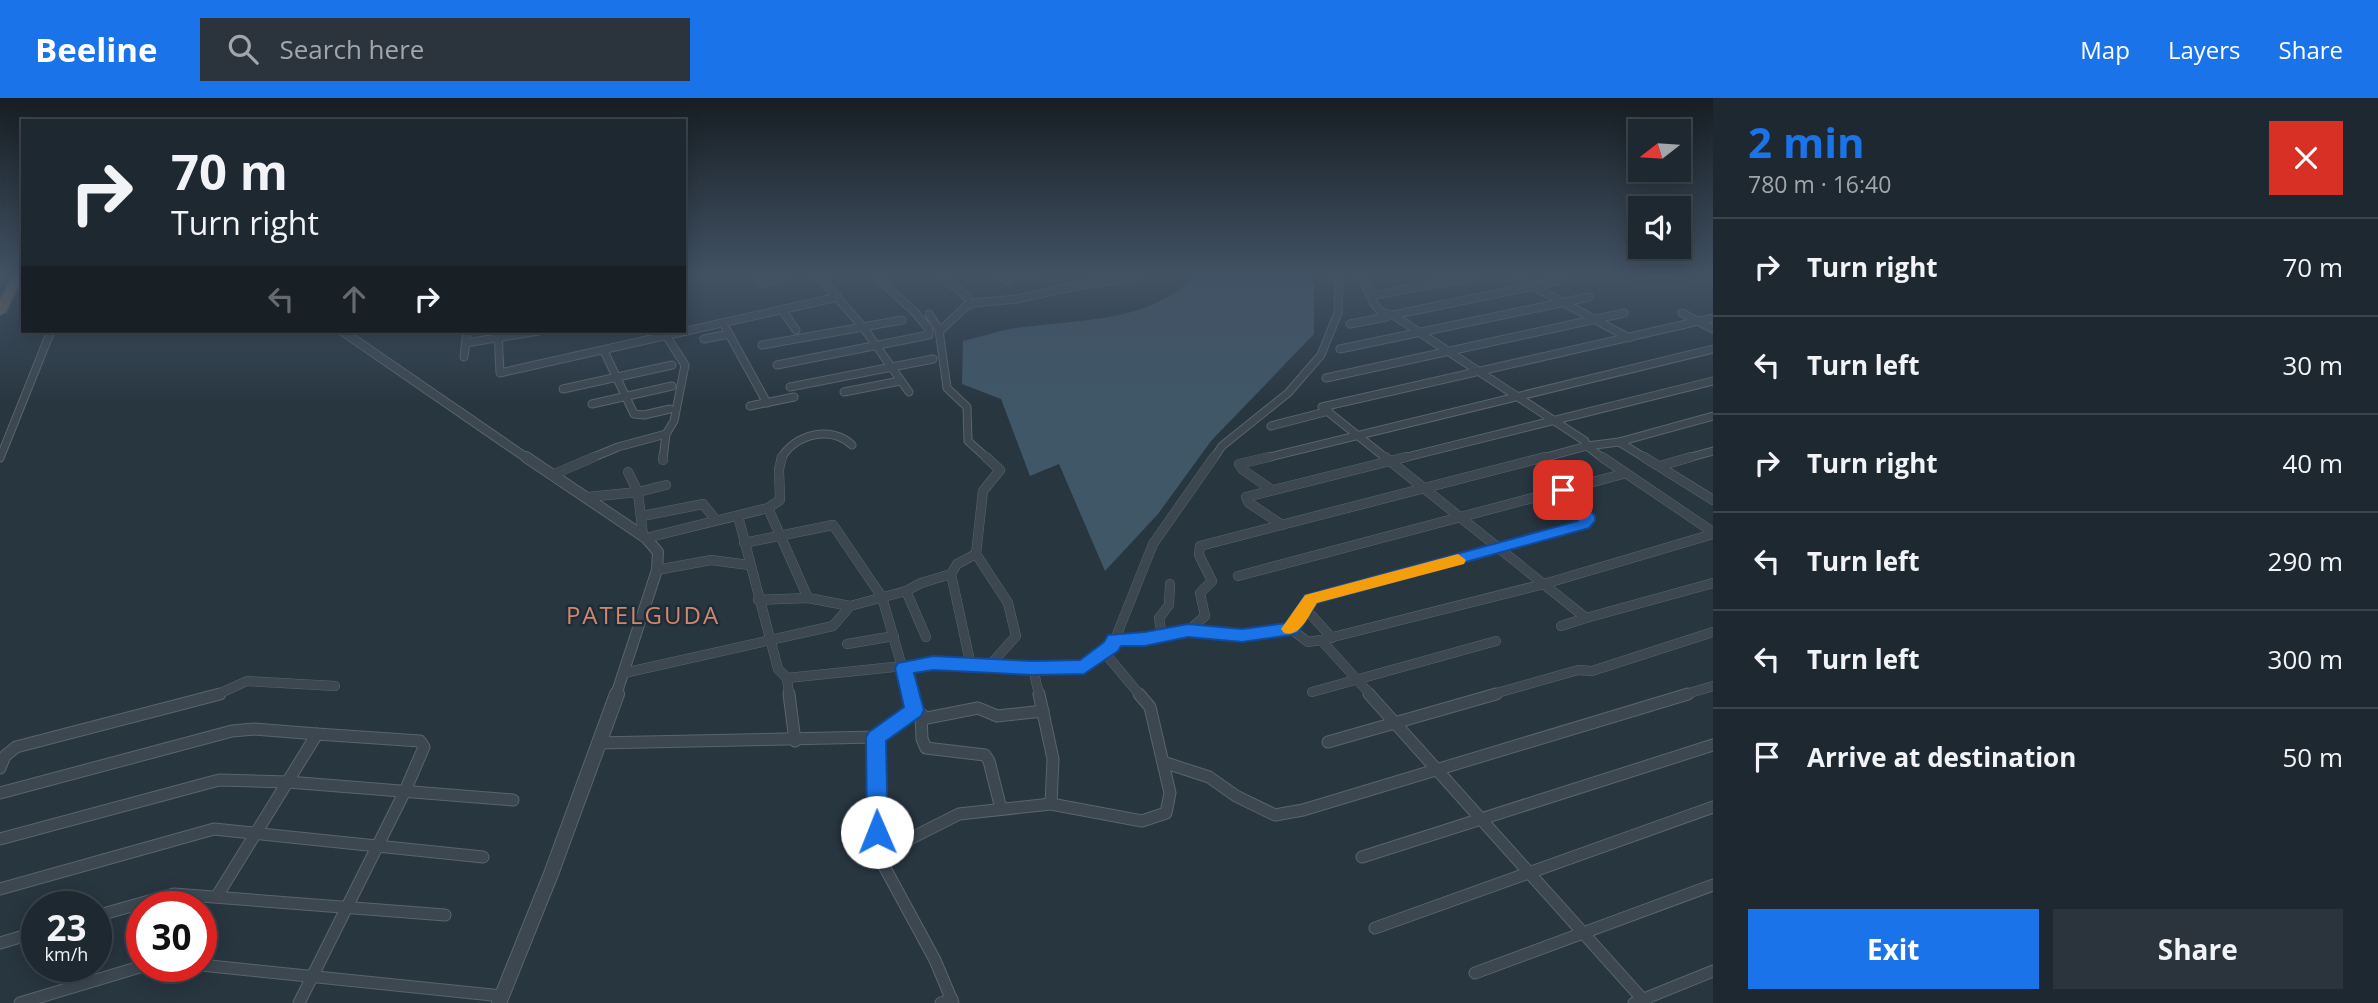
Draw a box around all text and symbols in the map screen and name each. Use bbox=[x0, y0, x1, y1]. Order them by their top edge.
search box bbox=[200, 18, 690, 81]
text: Beeline bbox=[35, 27, 158, 72]
icon: search bbox=[224, 30, 262, 68]
text: Search here bbox=[280, 31, 424, 67]
text: Map bbox=[2080, 33, 2130, 66]
text: Layers bbox=[2168, 33, 2241, 66]
text: Share bbox=[2279, 33, 2343, 66]
text: 2 min bbox=[1748, 113, 1865, 170]
north arrow bbox=[1628, 119, 1690, 182]
map controls bbox=[1628, 119, 1691, 259]
button: close bbox=[2269, 121, 2343, 195]
text: 70 m bbox=[171, 138, 288, 204]
icon: right bbox=[56, 147, 147, 238]
text: 780 m · 16:40 bbox=[1748, 168, 1891, 200]
button: sound bbox=[1628, 196, 1691, 259]
text: Turn right bbox=[171, 201, 319, 244]
icon: right bbox=[1748, 248, 1786, 286]
text: Turn right bbox=[1807, 249, 1938, 285]
text: 70 m bbox=[2282, 249, 2343, 285]
icon: left bbox=[262, 280, 300, 318]
icon: ahead bbox=[335, 280, 373, 318]
icon: right bbox=[408, 280, 446, 318]
icon: left bbox=[1748, 346, 1786, 384]
text: Turn left bbox=[1807, 347, 1919, 383]
text: 30 m bbox=[2282, 347, 2343, 383]
icon: right bbox=[1748, 444, 1786, 482]
text: Turn right bbox=[1807, 445, 1938, 481]
text: 40 m bbox=[2282, 445, 2343, 481]
pin bbox=[1533, 460, 1593, 520]
icon: arrive bbox=[1544, 471, 1582, 509]
icon: left bbox=[1748, 542, 1786, 580]
text: Turn left bbox=[1807, 543, 1919, 579]
text: 290 m bbox=[2268, 543, 2343, 579]
district label: PATELGUDA bbox=[566, 598, 720, 631]
icon: left bbox=[1748, 640, 1786, 678]
text: Turn left bbox=[1807, 641, 1919, 677]
text: 300 m bbox=[2268, 641, 2343, 677]
icon: arrive bbox=[1748, 738, 1786, 776]
text: Arrive at destination bbox=[1807, 739, 2076, 775]
text: 50 m bbox=[2282, 739, 2343, 775]
position arrow bbox=[840, 795, 914, 869]
speed limit sign: 30 bbox=[126, 891, 217, 982]
text: 23 bbox=[46, 904, 87, 951]
button: Exit bbox=[1748, 909, 2039, 989]
button: Share bbox=[2053, 909, 2343, 989]
text: km/h bbox=[45, 942, 88, 966]

